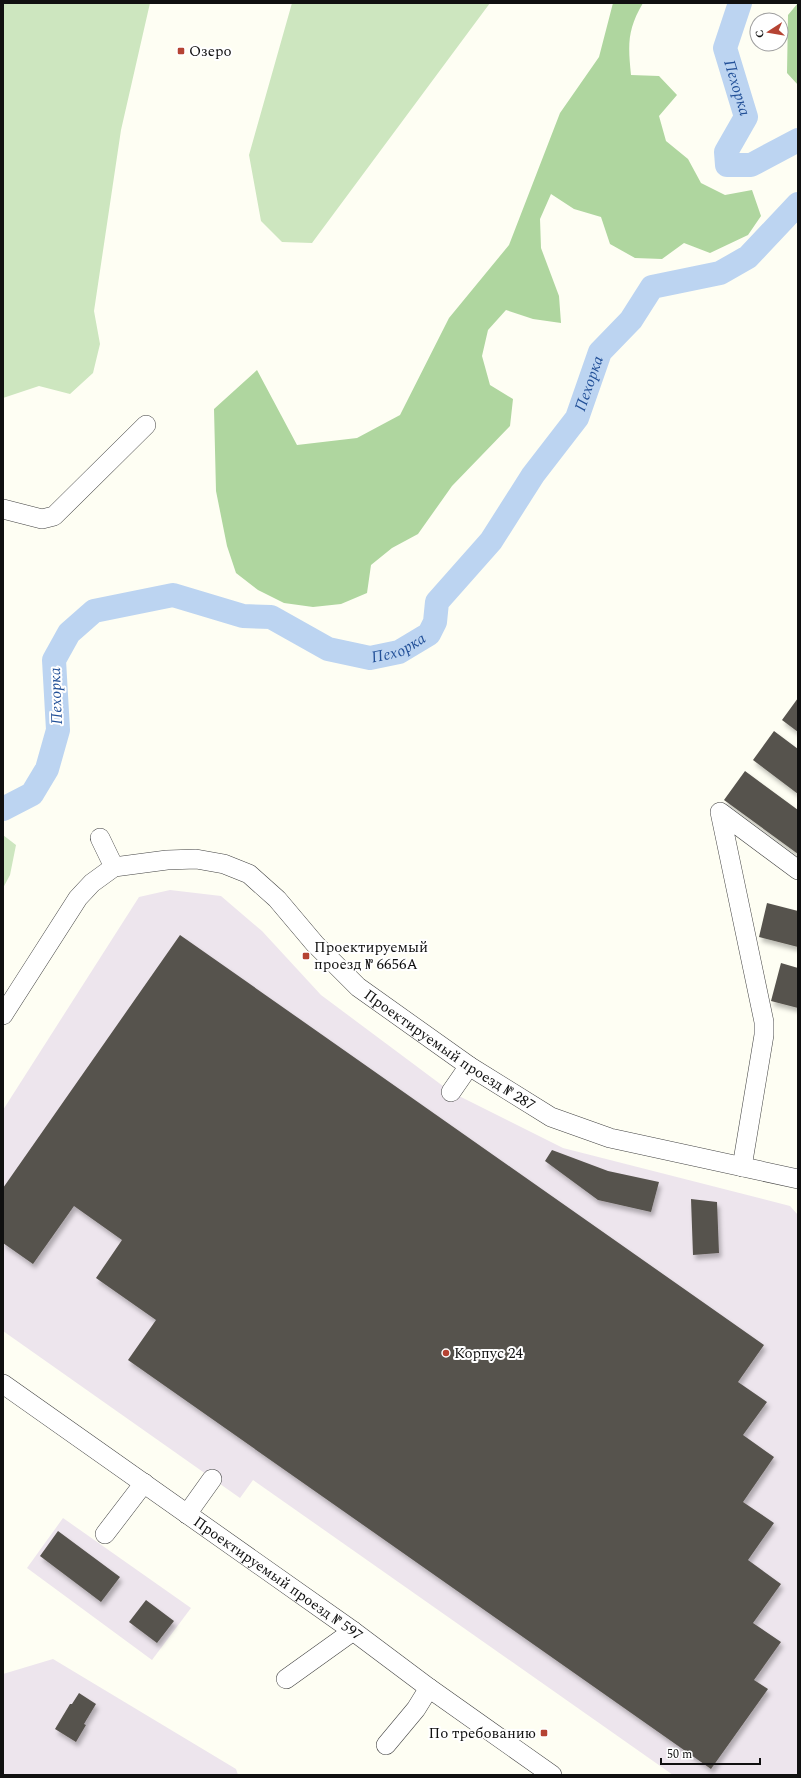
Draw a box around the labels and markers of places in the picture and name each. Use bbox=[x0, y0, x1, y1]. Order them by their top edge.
place label: Озеро bbox=[189, 40, 232, 63]
marker: Озеро bbox=[176, 46, 186, 56]
place label: Проектируемый проезд № 6656А bbox=[314, 936, 428, 976]
marker: Проектируемый проезд № 6656А bbox=[301, 951, 311, 961]
place label: Корпус 24 bbox=[454, 1342, 523, 1365]
marker: Корпус 24 bbox=[441, 1348, 451, 1358]
place label: По требованию bbox=[429, 1722, 536, 1745]
marker: По требованию bbox=[539, 1728, 549, 1738]

